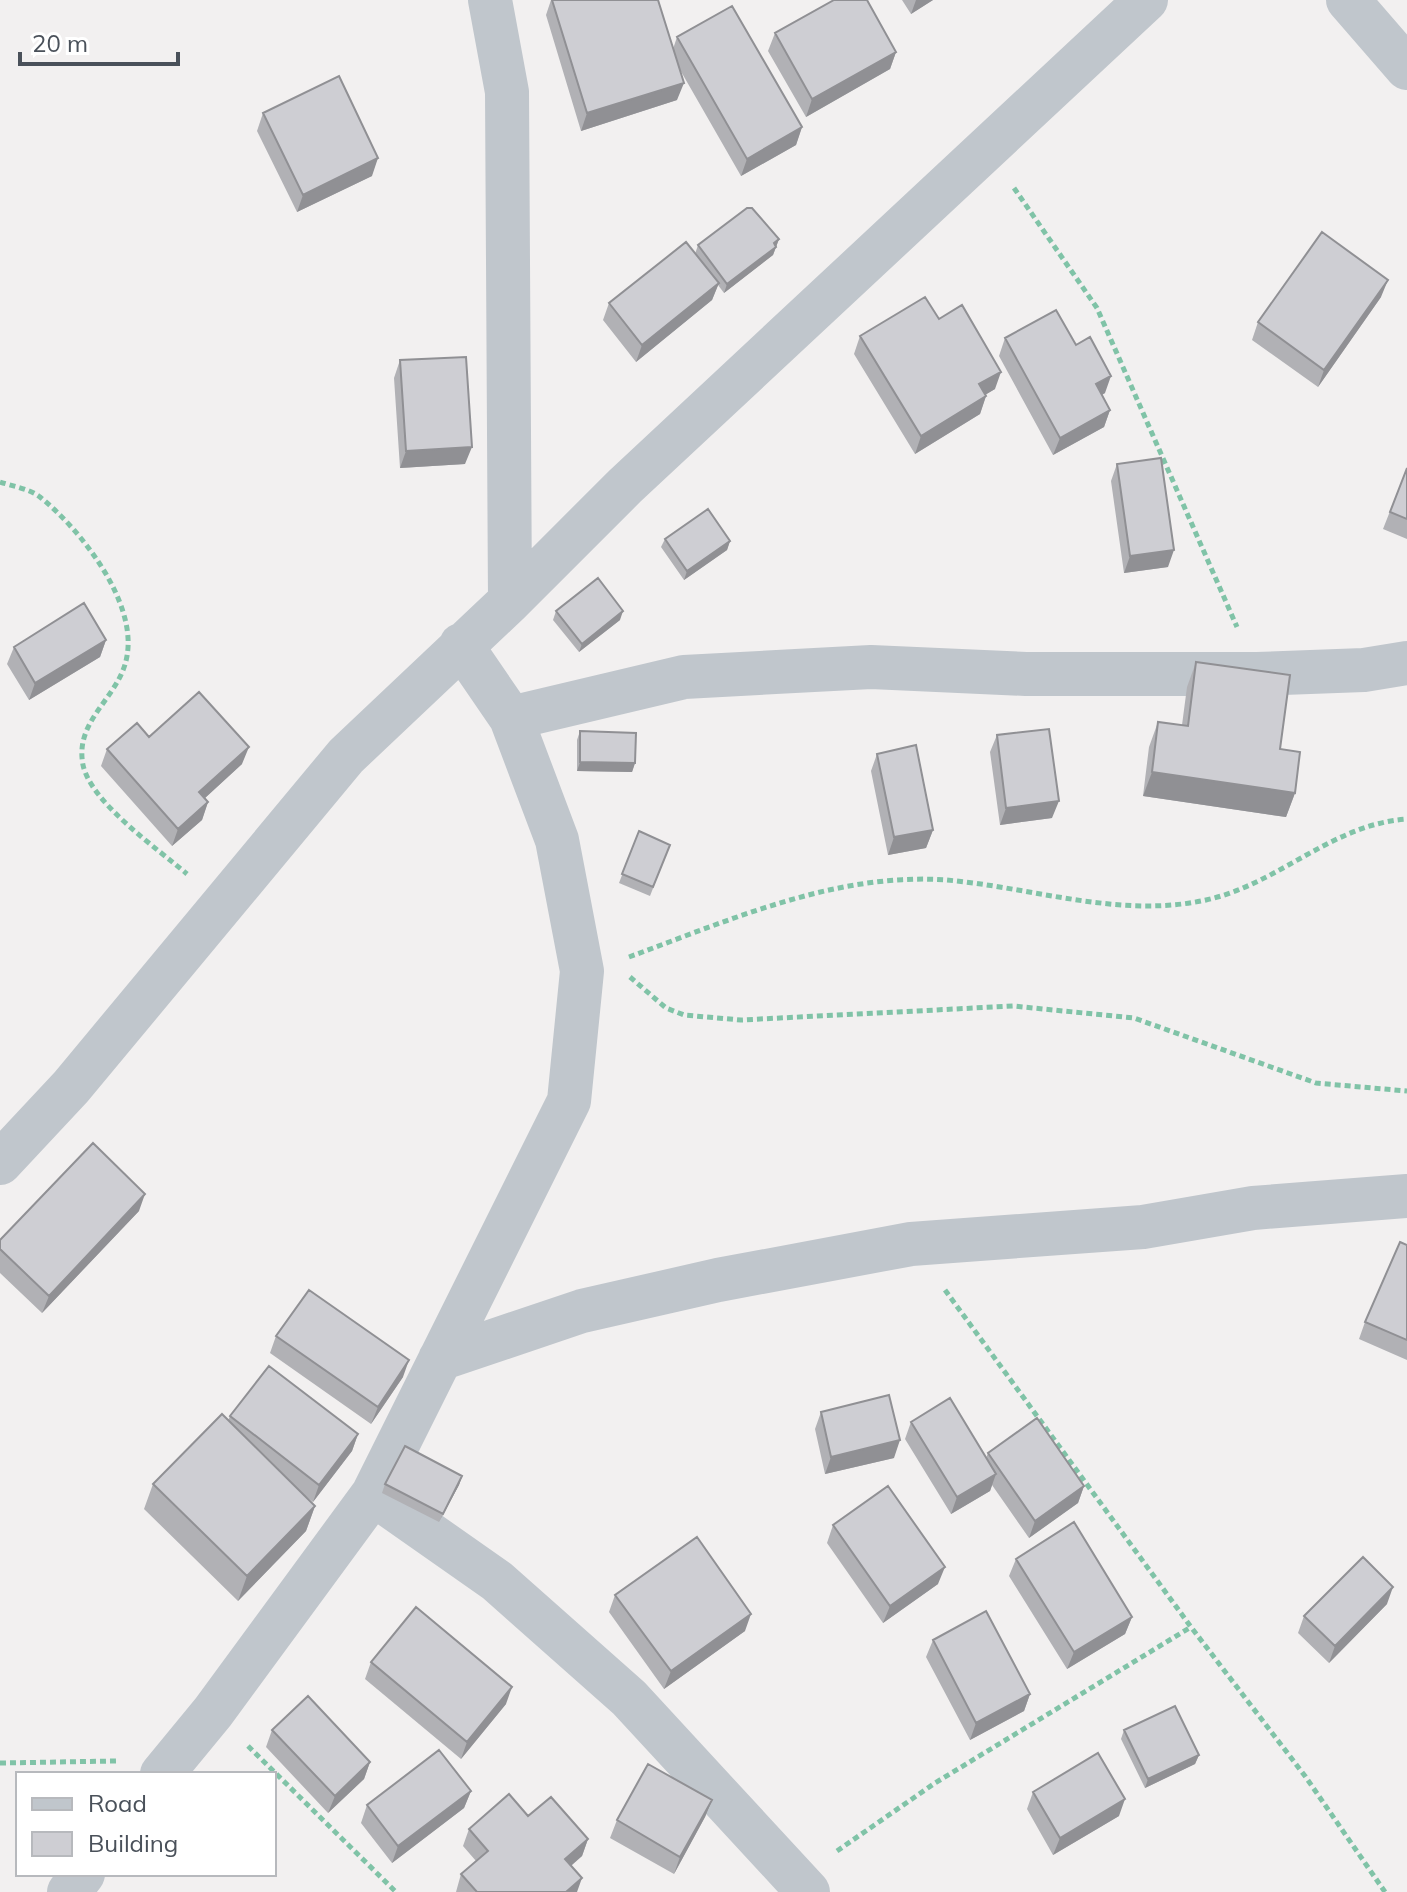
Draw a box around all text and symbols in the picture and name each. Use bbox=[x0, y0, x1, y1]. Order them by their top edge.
scale bar bbox=[20, 16, 178, 66]
text: 20 m bbox=[32, 28, 88, 58]
legend bbox=[16, 1772, 276, 1876]
text: Road bbox=[88, 1788, 147, 1818]
text: Building bbox=[88, 1828, 178, 1858]

